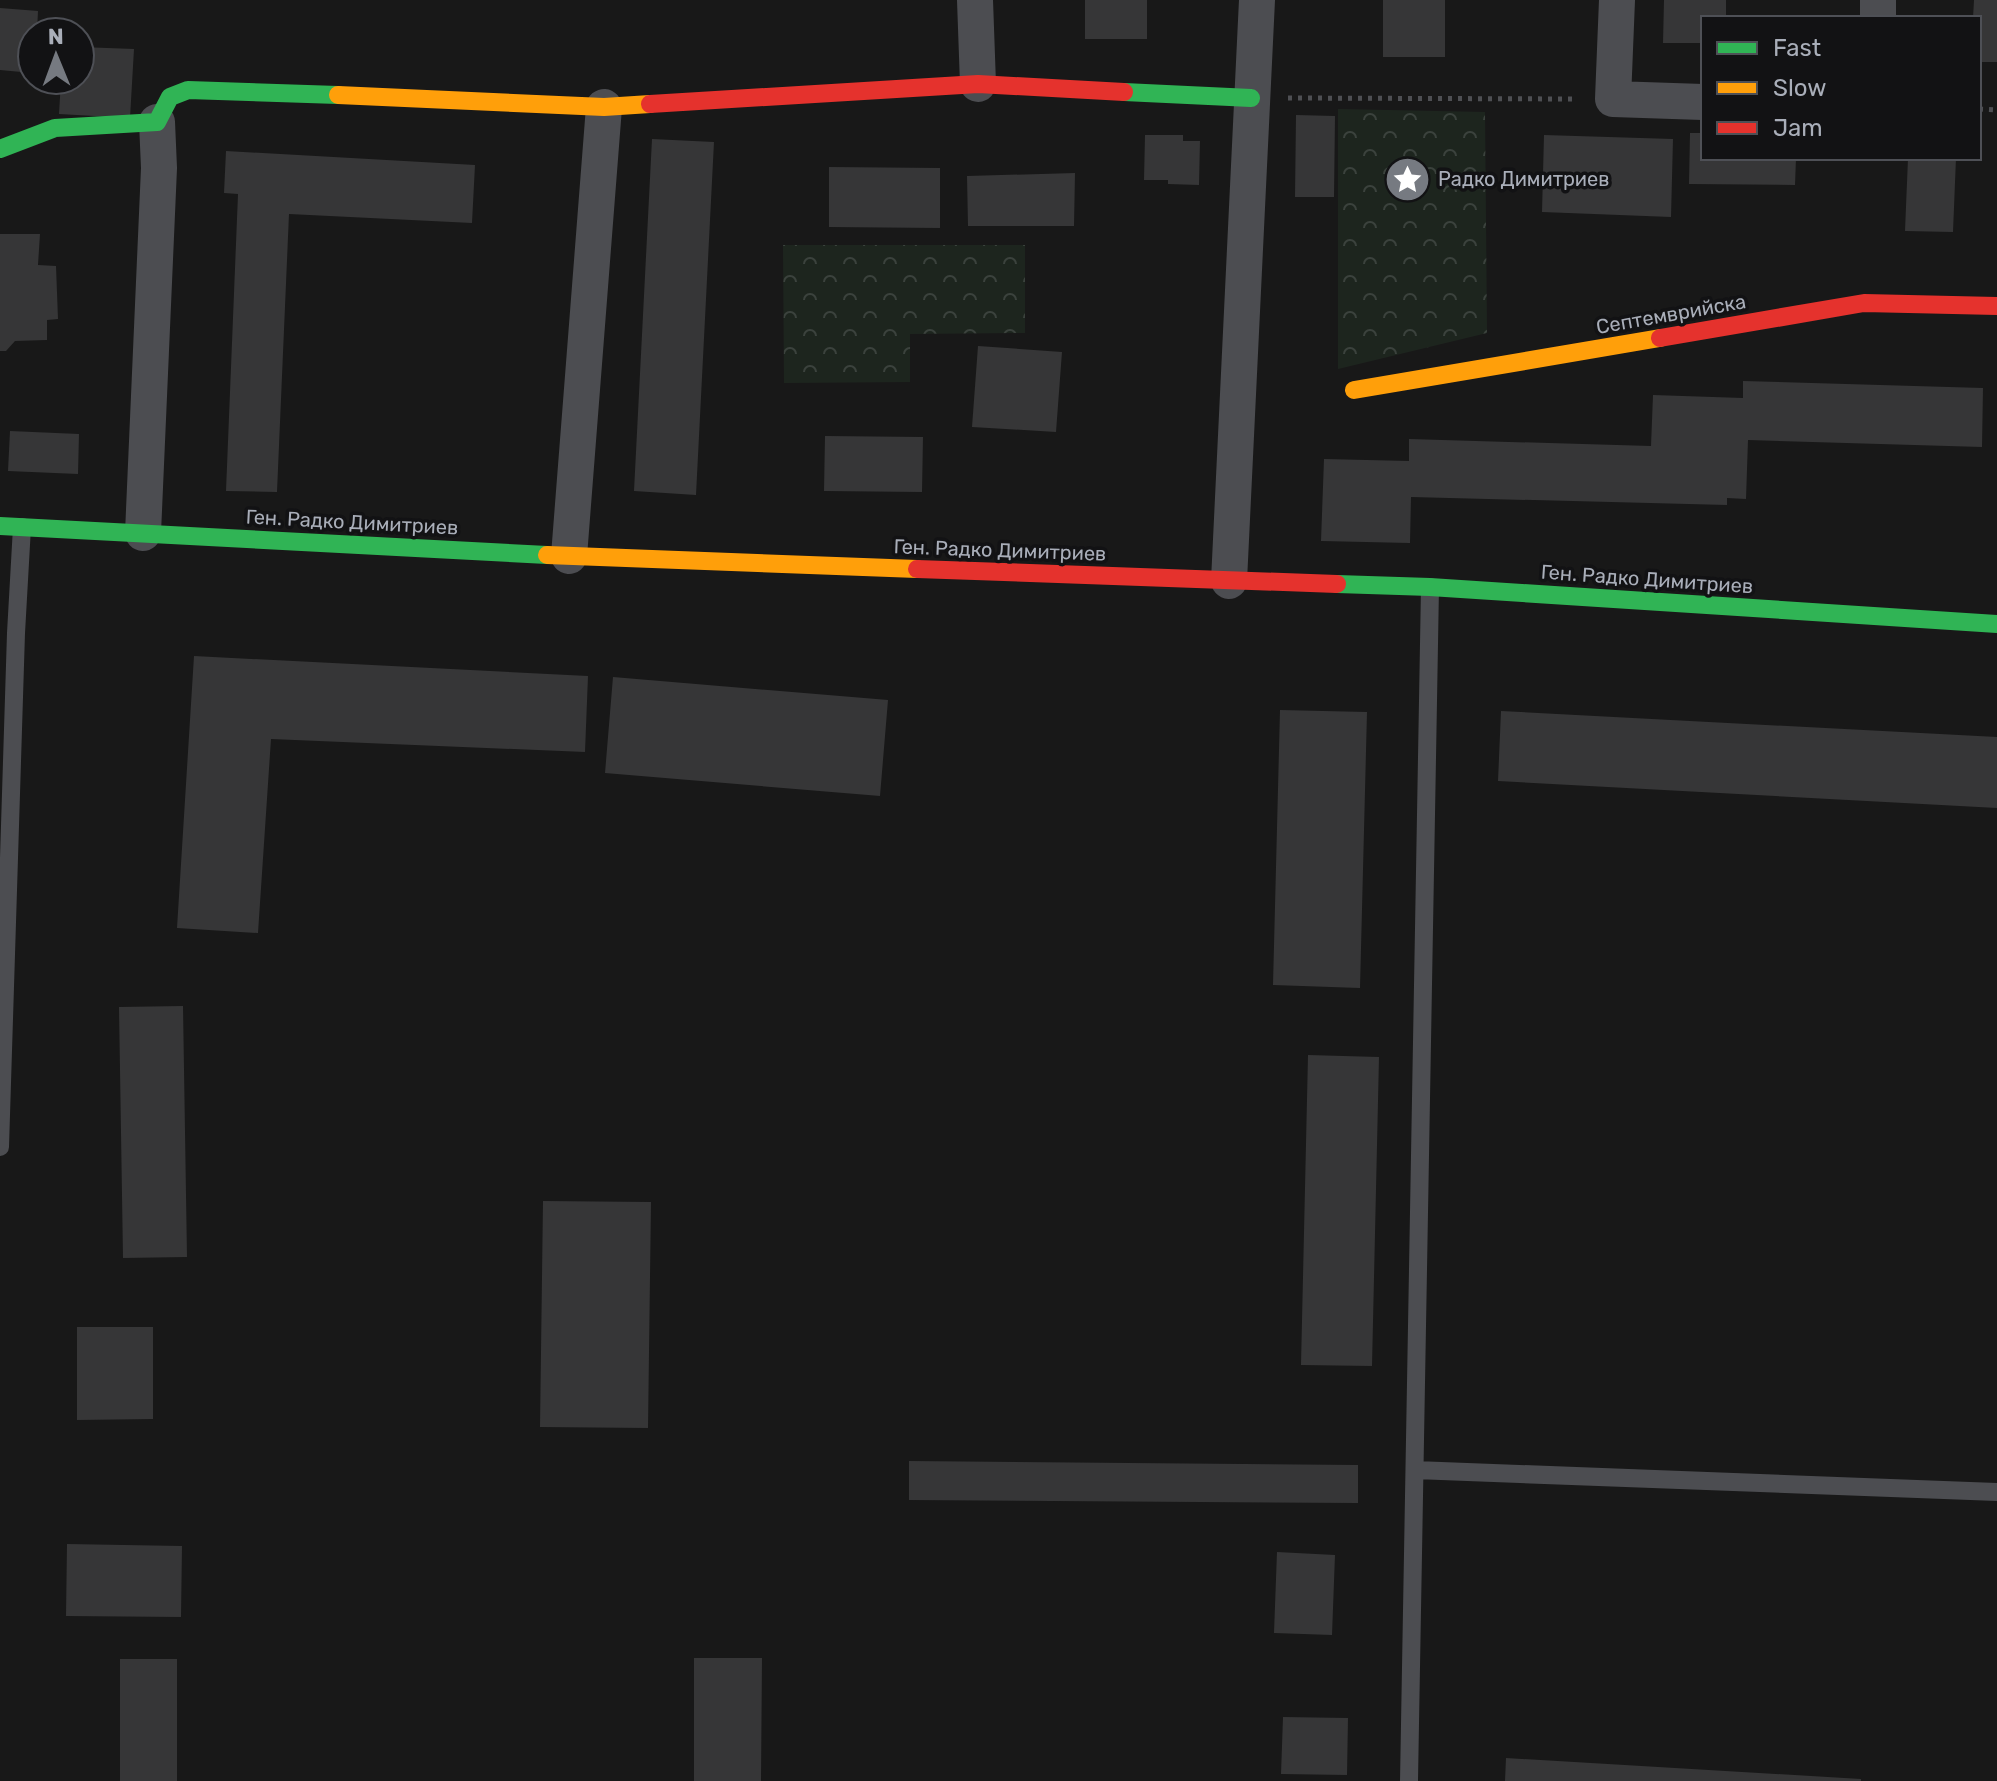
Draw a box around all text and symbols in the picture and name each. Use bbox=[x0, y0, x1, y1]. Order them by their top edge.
north arrow bbox=[16, 16, 96, 96]
legend bbox=[1701, 16, 1981, 160]
text: N bbox=[48, 23, 64, 50]
text: Fast bbox=[1773, 34, 1821, 62]
text: Slow bbox=[1773, 74, 1826, 102]
text: Jam bbox=[1773, 114, 1823, 142]
place icon: Радко Димитриев bbox=[1383, 155, 1431, 203]
place label: Радко Димитриев bbox=[1438, 167, 1609, 191]
street label: Септемврийска bbox=[1594, 289, 1748, 339]
street label: Ген. Радко Димитриев bbox=[245, 504, 459, 540]
street label: Ген. Радко Димитриев bbox=[893, 534, 1107, 566]
street label: Ген. Радко Димитриев bbox=[1540, 560, 1754, 598]

